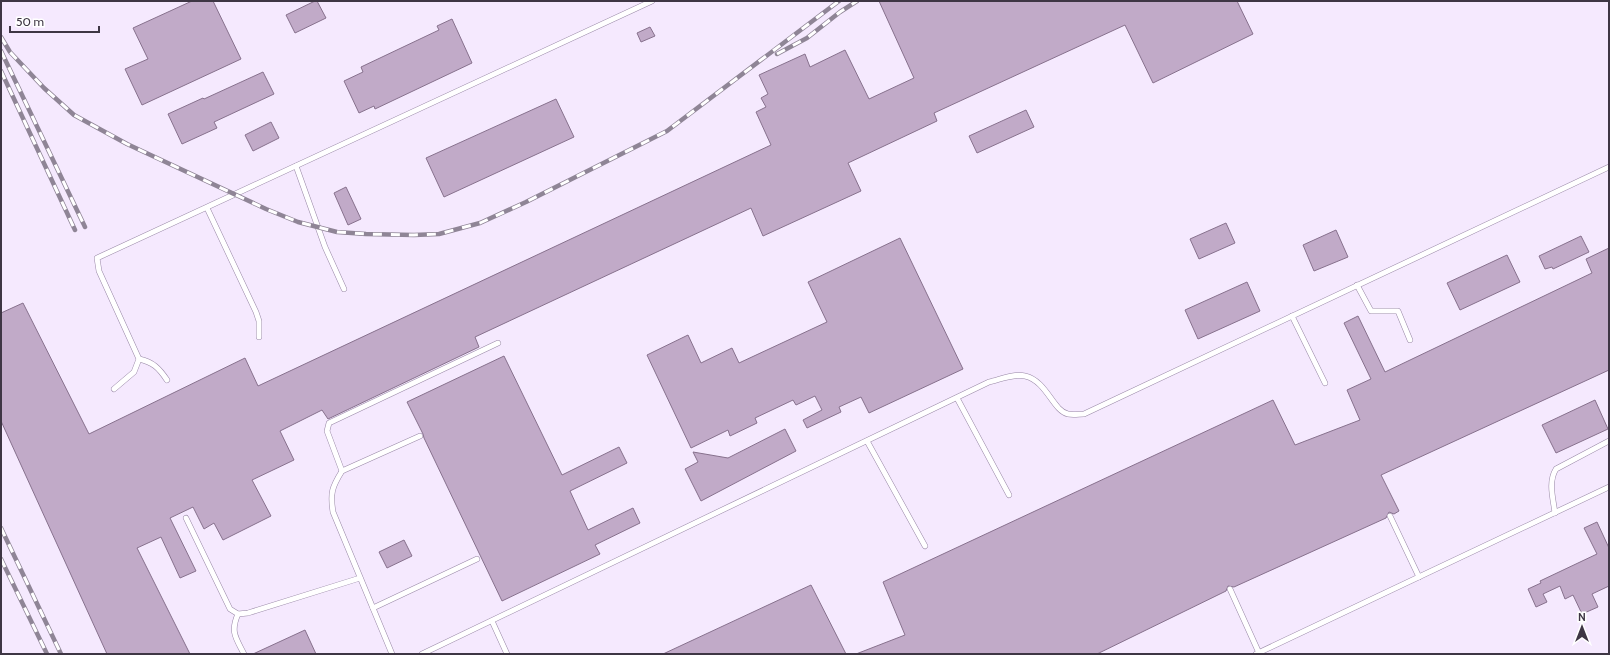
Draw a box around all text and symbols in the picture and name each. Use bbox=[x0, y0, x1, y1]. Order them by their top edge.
scale bar bbox=[10, 8, 99, 34]
text: 50 m bbox=[16, 14, 44, 29]
north arrow bbox=[1562, 607, 1602, 647]
text: N bbox=[1578, 610, 1586, 624]

